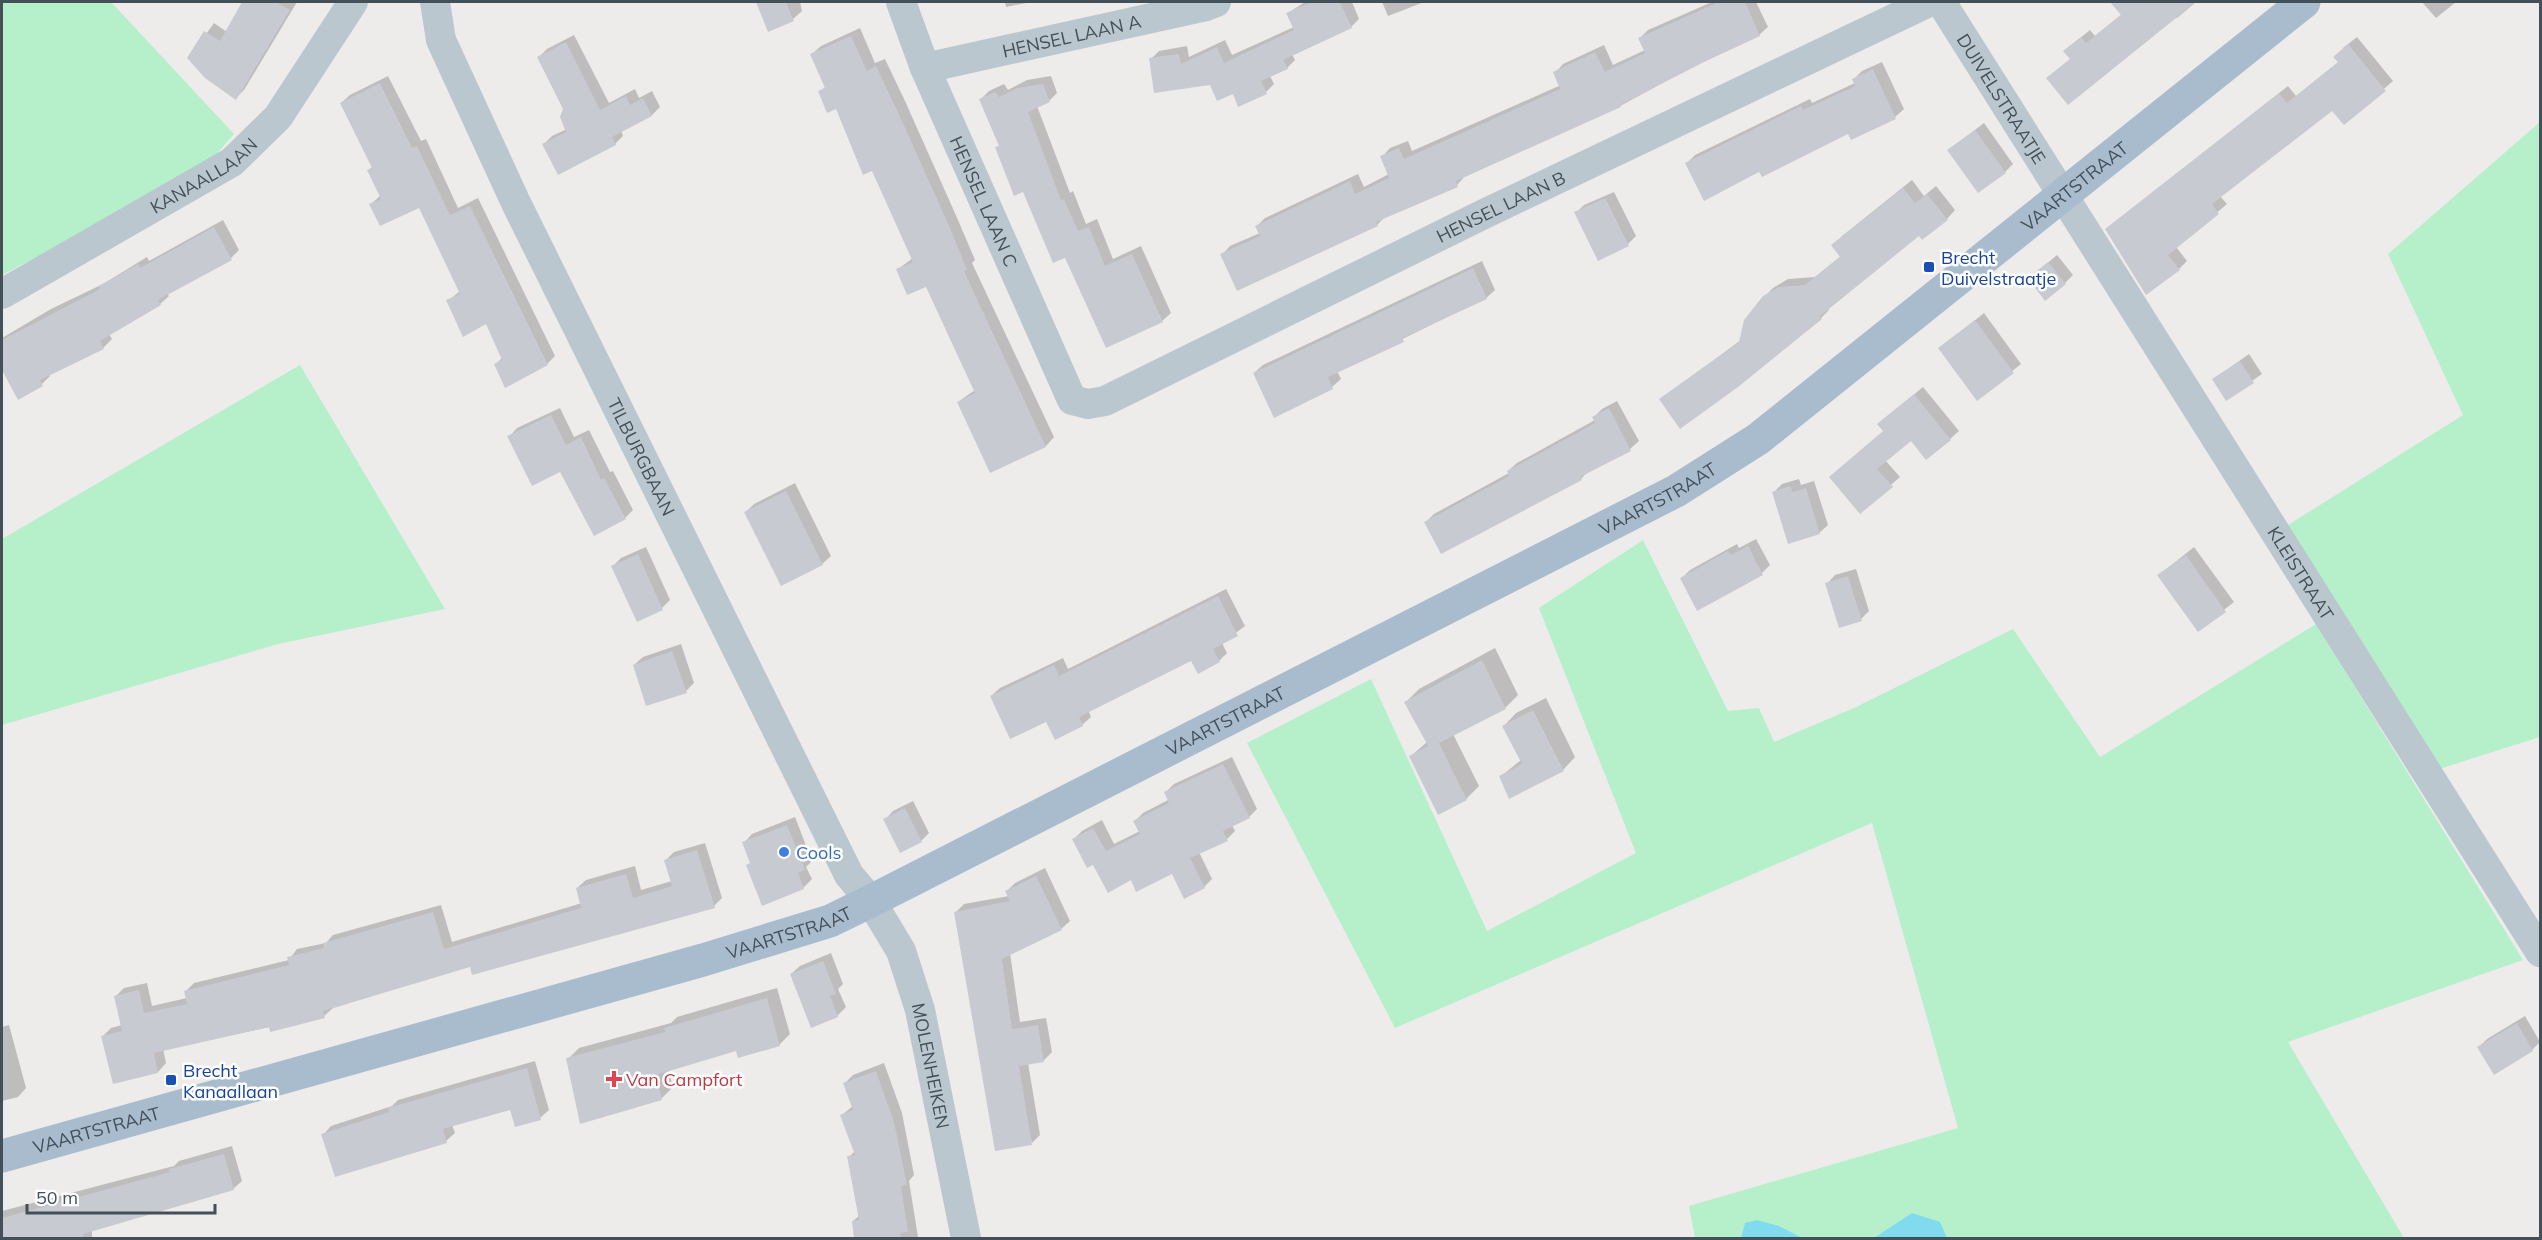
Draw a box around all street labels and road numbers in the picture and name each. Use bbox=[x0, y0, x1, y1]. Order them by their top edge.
street label: HENSEL LAAN A bbox=[1000, 9, 1143, 62]
street label: DUIVELSTRAATJE bbox=[1952, 29, 2051, 168]
street label: KANAALLAAN bbox=[146, 132, 262, 218]
street label: HENSEL LAAN C bbox=[945, 132, 1023, 270]
street label: VAARTSTRAAT bbox=[2016, 136, 2133, 236]
street label: HENSEL LAAN B bbox=[1432, 166, 1569, 247]
street label: TILBURGBAAN bbox=[603, 394, 680, 519]
street label: VAARTSTRAAT bbox=[1595, 457, 1721, 540]
street label: KLEISTRAAT bbox=[2263, 522, 2339, 624]
street label: VAARTSTRAAT bbox=[1162, 681, 1289, 760]
street label: VAARTSTRAAT bbox=[723, 901, 855, 964]
street label: MOLENHEIKEN bbox=[907, 1001, 955, 1131]
street label: VAARTSTRAAT bbox=[30, 1101, 163, 1158]

